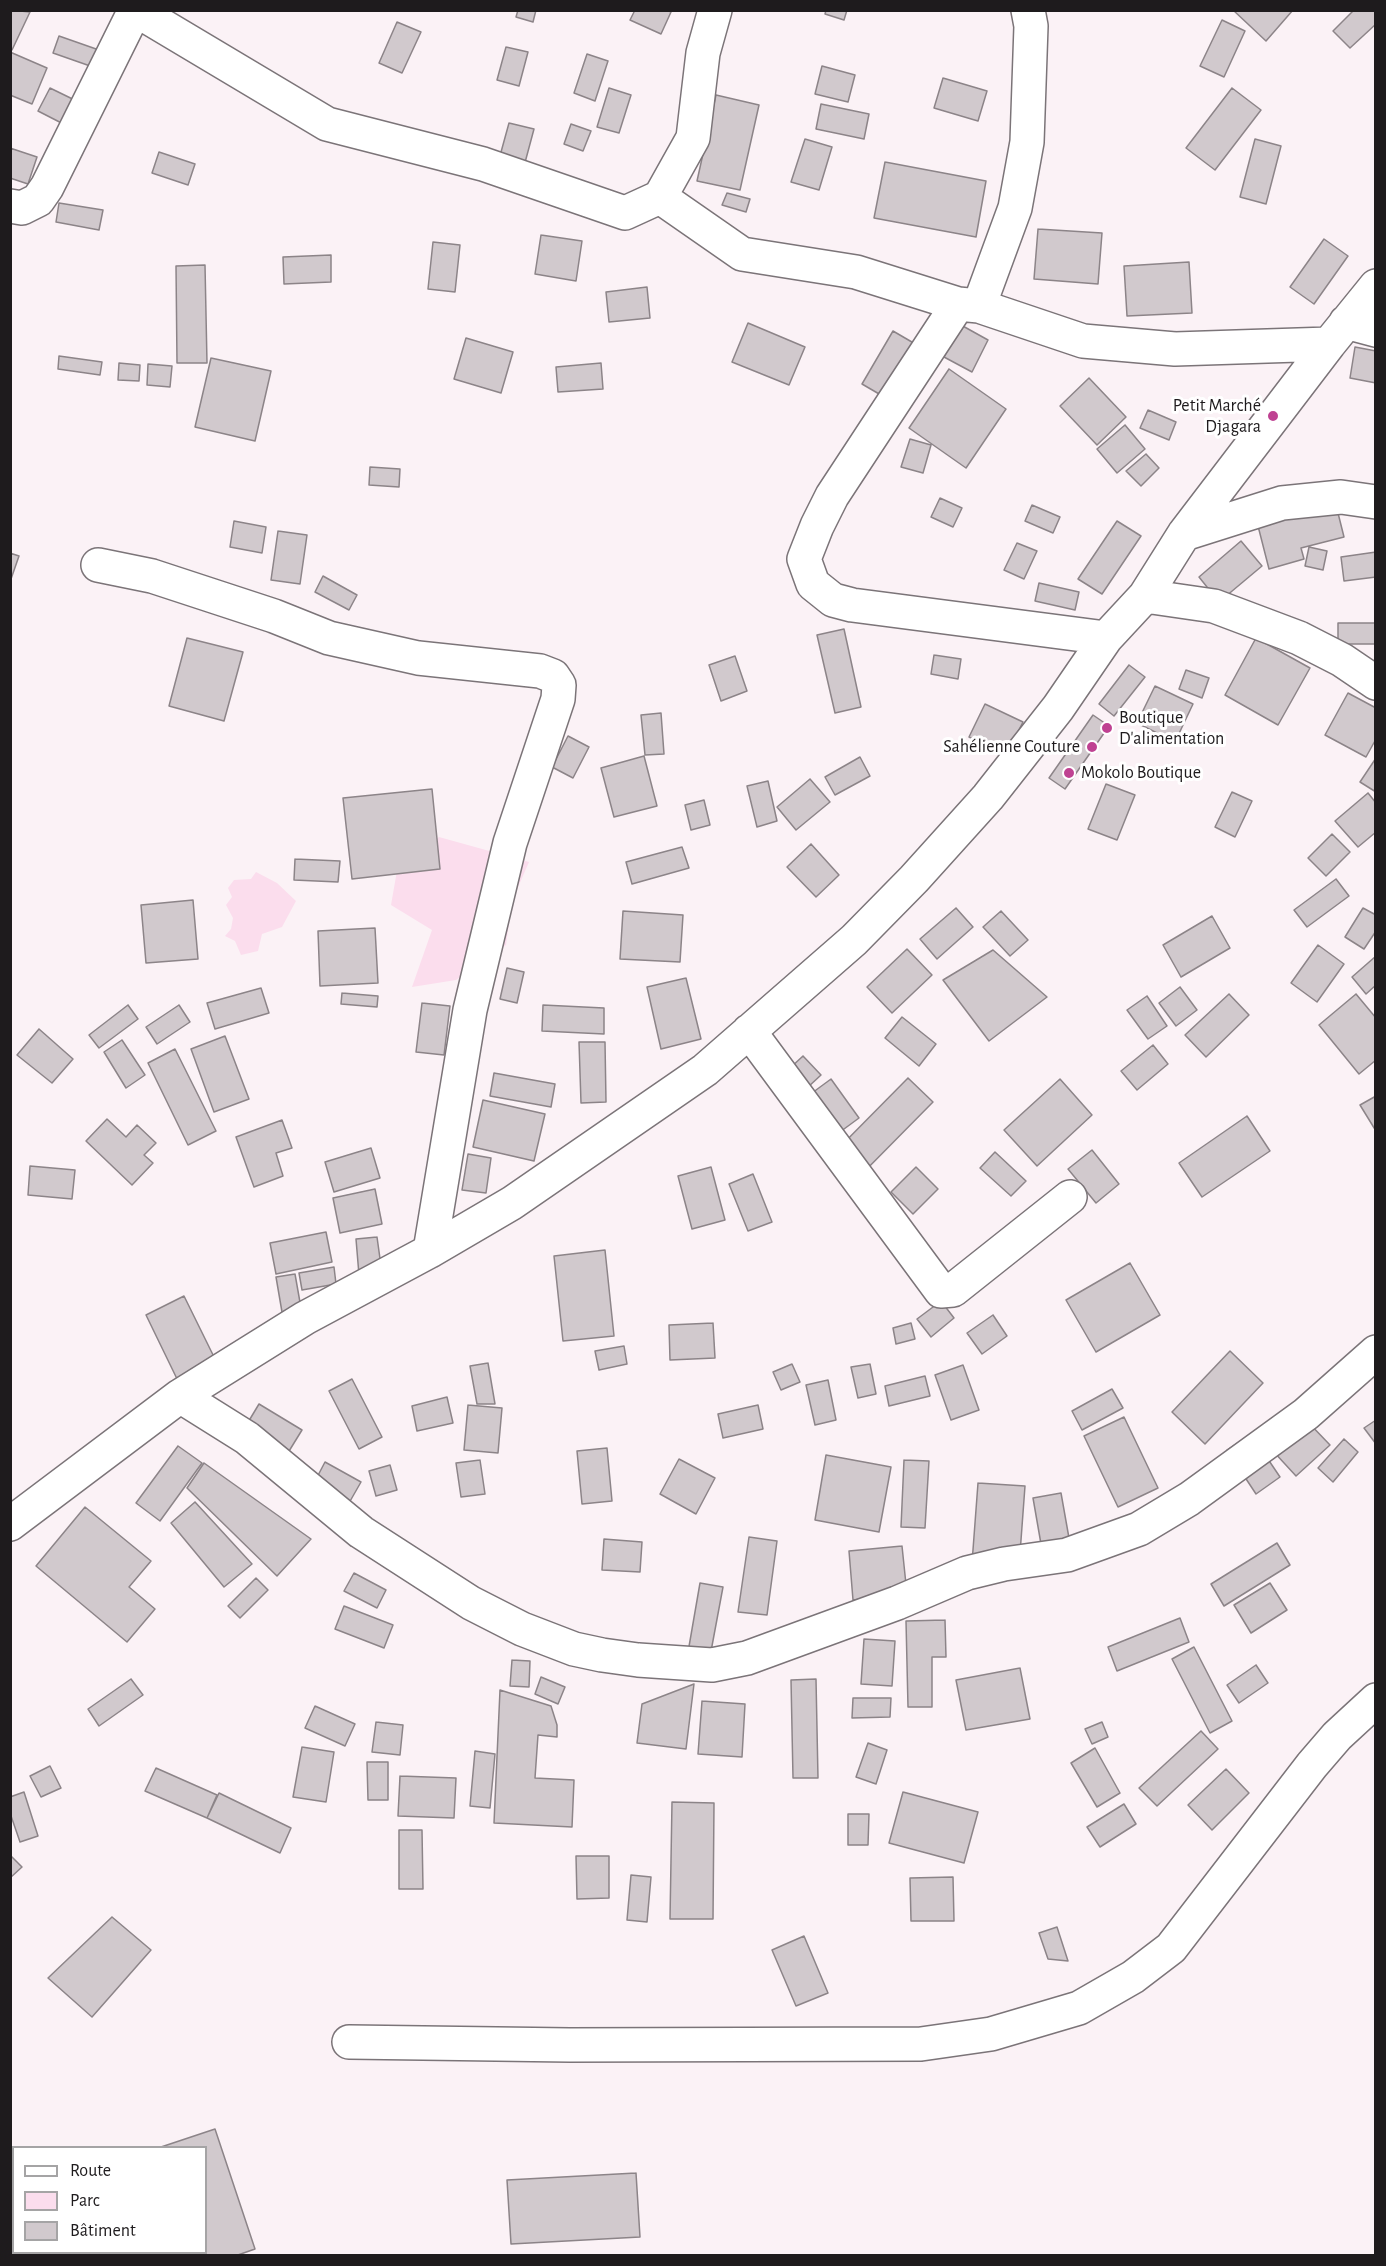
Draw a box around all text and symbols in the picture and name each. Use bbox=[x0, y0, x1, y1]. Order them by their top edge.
place label: Petit Marché Djagara bbox=[1173, 395, 1261, 438]
marker: Petit Marché Djagara bbox=[1266, 409, 1280, 423]
place label: Boutique D'alimentation bbox=[1119, 707, 1224, 750]
marker: Boutique D'alimentation bbox=[1100, 721, 1114, 735]
place label: Sahélienne Couture bbox=[943, 736, 1080, 758]
marker: Sahélienne Couture bbox=[1085, 740, 1099, 754]
place label: Mokolo Boutique bbox=[1081, 762, 1201, 784]
marker: Mokolo Boutique bbox=[1062, 766, 1076, 780]
legend bbox=[12, 2146, 207, 2254]
text: Route bbox=[70, 2162, 111, 2180]
text: Parc bbox=[70, 2192, 100, 2210]
text: Bâtiment bbox=[70, 2222, 136, 2240]

